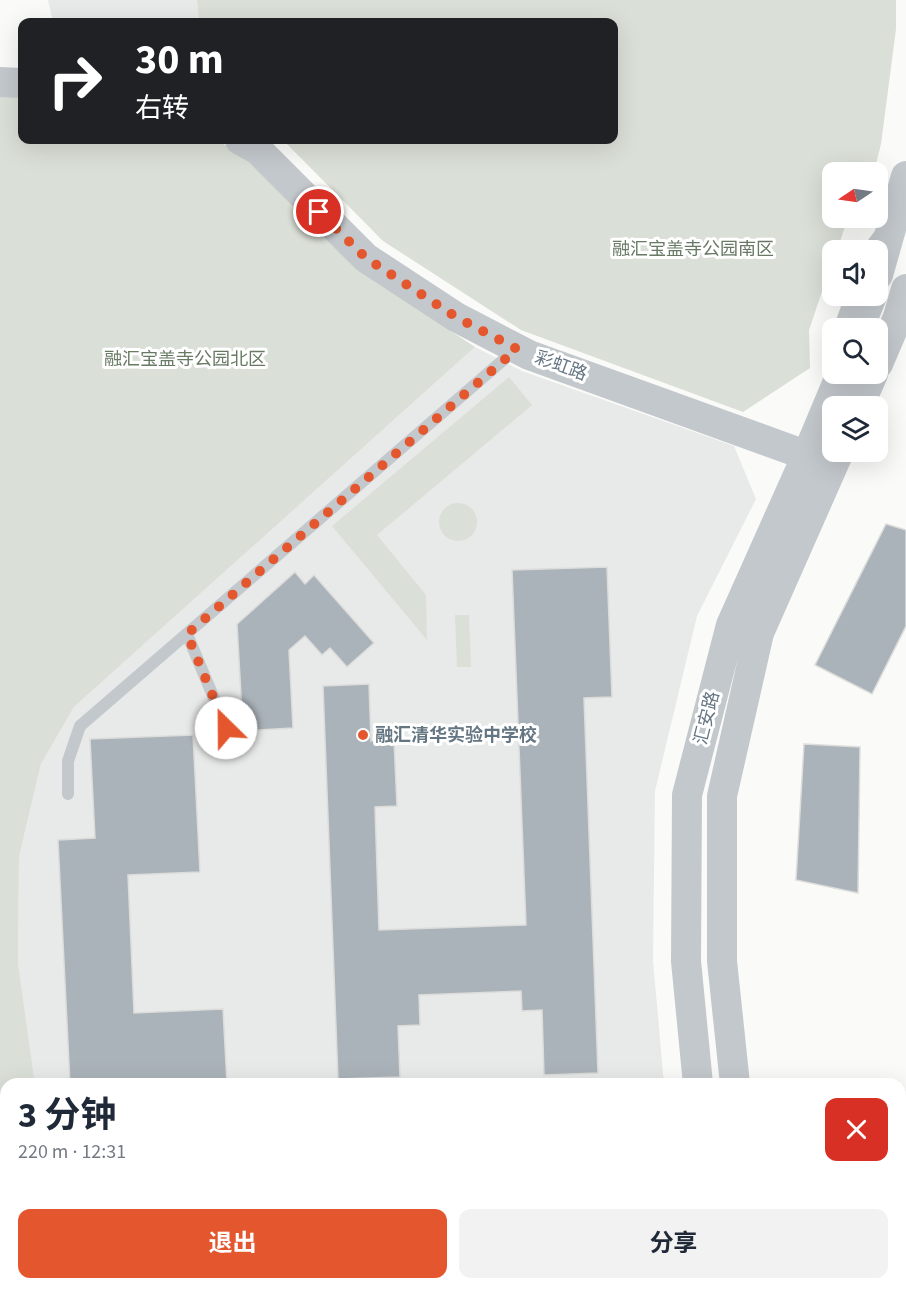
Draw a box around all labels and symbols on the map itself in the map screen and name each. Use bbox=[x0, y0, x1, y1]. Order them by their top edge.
north arrow bbox=[822, 162, 888, 228]
pin bbox=[293, 186, 344, 237]
park label: 融汇宝盖寺公园南区 bbox=[612, 237, 774, 262]
street label: 彩虹路 bbox=[531, 345, 591, 387]
park label: 融汇宝盖寺公园北区 bbox=[104, 347, 266, 372]
street label: 汇安路 bbox=[688, 689, 726, 747]
position arrow bbox=[194, 696, 258, 760]
place label: 融汇清华实验中学校 bbox=[375, 723, 537, 748]
marker: 融汇清华实验中学校 bbox=[356, 728, 370, 742]

